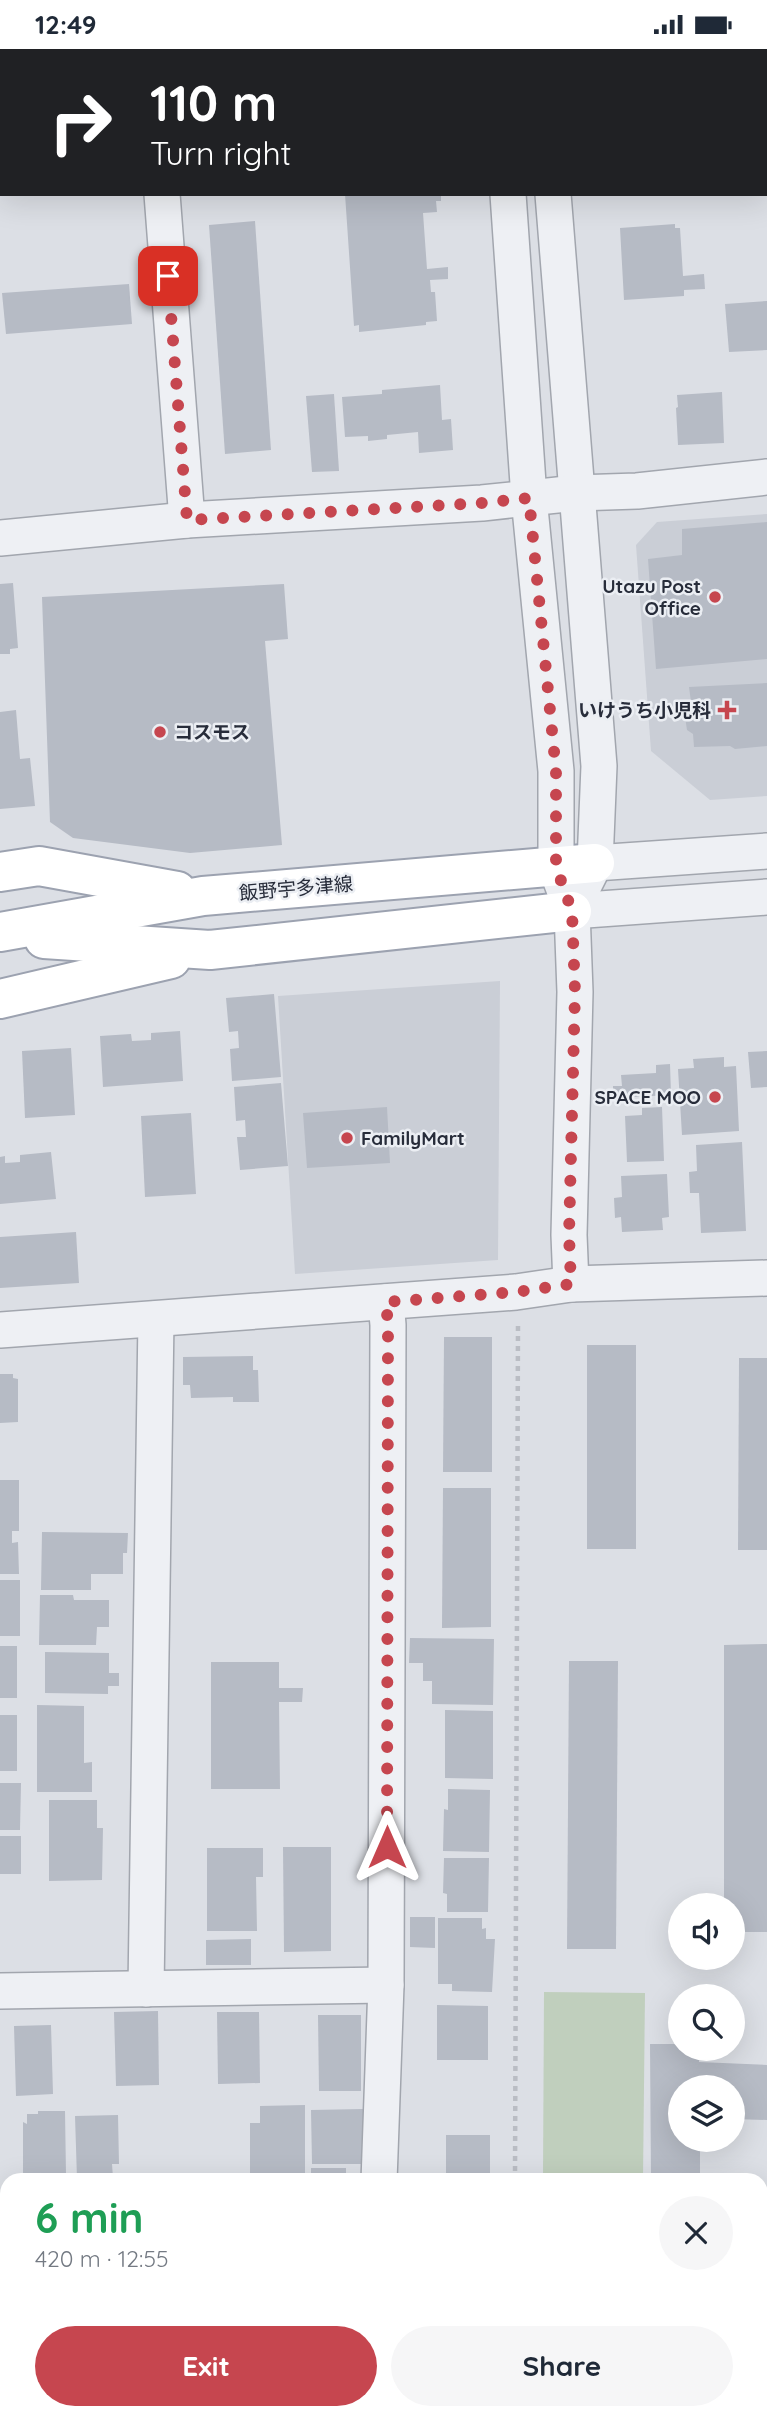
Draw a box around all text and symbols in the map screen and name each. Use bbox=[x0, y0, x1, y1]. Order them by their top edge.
text: 12:49 bbox=[35, 8, 97, 41]
text: 110 m bbox=[150, 72, 277, 133]
icon: right bbox=[35, 77, 126, 168]
text: Turn right bbox=[150, 133, 291, 173]
pin bbox=[138, 246, 198, 306]
icon: arrive bbox=[149, 257, 187, 295]
place label: Utazu Post Office bbox=[602, 574, 701, 620]
marker: Utazu Post Office bbox=[707, 589, 723, 605]
place label: いけうち小児科 bbox=[578, 698, 711, 722]
marker: いけうち小児科 bbox=[717, 700, 737, 720]
place label: コスモス bbox=[174, 720, 250, 744]
marker: コスモス bbox=[152, 724, 168, 740]
street label: 飯野宇多津線 bbox=[238, 871, 354, 905]
place label: SPACE MOO bbox=[594, 1085, 701, 1109]
marker: SPACE MOO bbox=[707, 1089, 723, 1105]
place label: FamilyMart bbox=[361, 1126, 465, 1150]
marker: FamilyMart bbox=[339, 1130, 355, 1146]
position arrow bbox=[350, 1810, 424, 1884]
map controls bbox=[668, 1893, 745, 2152]
button: sound bbox=[668, 1893, 745, 1970]
button: search bbox=[668, 1984, 745, 2061]
button: layers bbox=[668, 2075, 745, 2152]
text: 6 min bbox=[35, 2191, 144, 2244]
button: close bbox=[659, 2196, 733, 2270]
text: 420 m · 12:55 bbox=[35, 2244, 168, 2273]
button: Exit bbox=[35, 2326, 377, 2406]
button: Share bbox=[391, 2326, 733, 2406]

